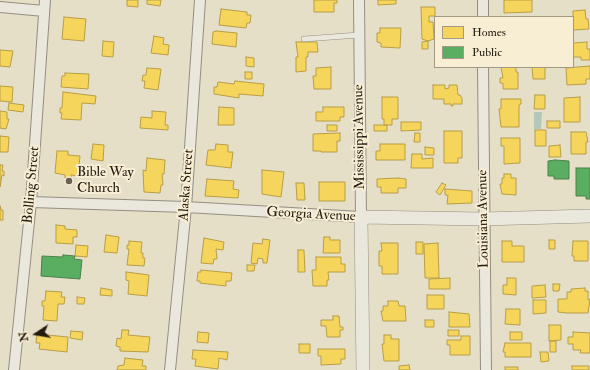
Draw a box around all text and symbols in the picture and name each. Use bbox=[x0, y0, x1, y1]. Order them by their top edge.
legend bbox=[434, 16, 574, 68]
text: Homes bbox=[472, 25, 506, 40]
text: Public bbox=[472, 45, 502, 60]
street label: Mississippi Avenue bbox=[351, 84, 369, 190]
street label: Bolling Street bbox=[20, 146, 44, 224]
street label: Alaska Street bbox=[176, 148, 198, 222]
place label: Bible Way Church bbox=[77, 165, 134, 198]
street label: Louisiana Avenue bbox=[475, 170, 493, 268]
marker: Bible Way Church bbox=[64, 176, 74, 186]
street label: Georgia Avenue bbox=[266, 204, 356, 226]
north arrow bbox=[16, 314, 56, 354]
text: N bbox=[16, 330, 31, 343]

